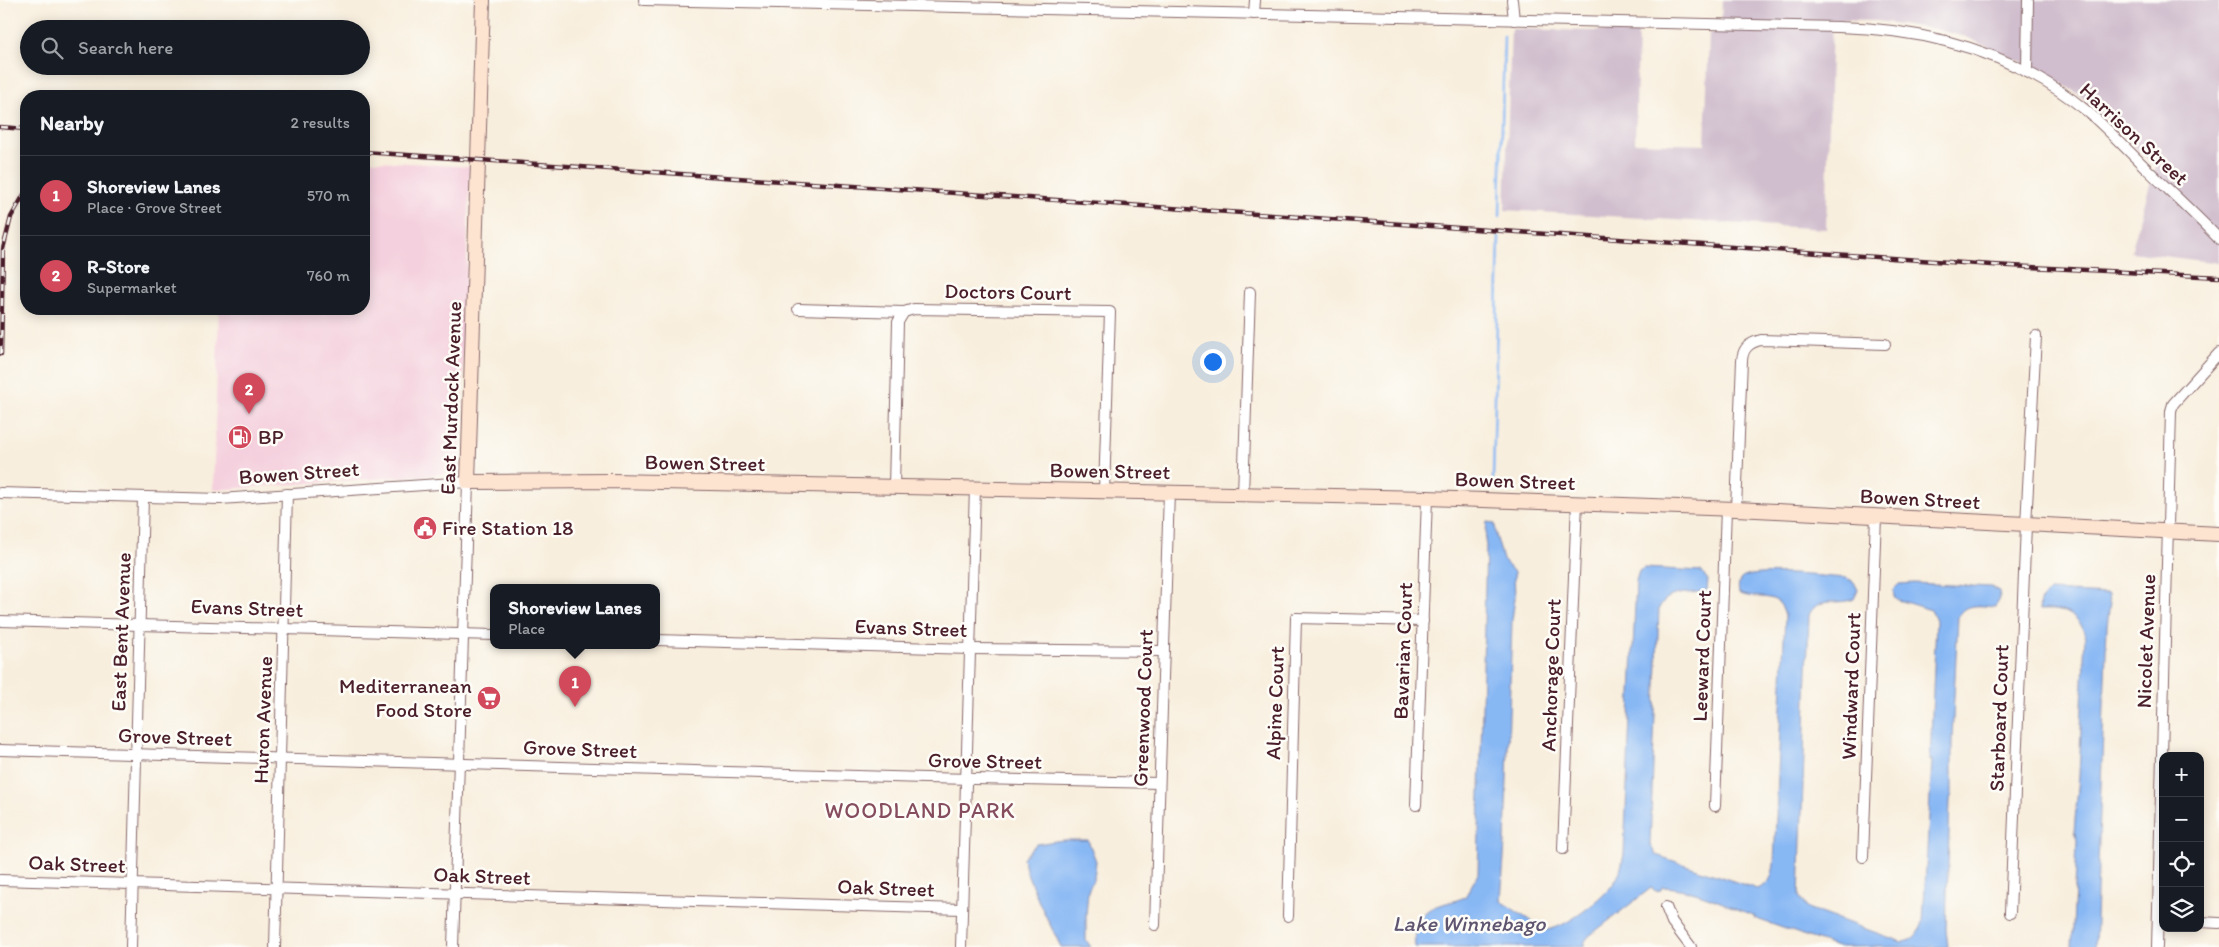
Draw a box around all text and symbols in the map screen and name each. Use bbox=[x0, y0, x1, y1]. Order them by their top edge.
search box bbox=[20, 20, 370, 75]
icon: search bbox=[38, 34, 66, 62]
text: Search here bbox=[78, 36, 173, 59]
street label: Harrison Street bbox=[2075, 77, 2194, 190]
text: Nearby bbox=[40, 110, 104, 135]
text: 2 results bbox=[290, 113, 350, 132]
text: Shoreview Lanes bbox=[87, 175, 221, 198]
text: 1 bbox=[52, 186, 60, 205]
text: 570 m bbox=[307, 186, 350, 205]
text: Place · Grove Street bbox=[87, 198, 222, 217]
text: R-Store bbox=[87, 255, 150, 278]
text: 2 bbox=[52, 266, 60, 285]
text: 760 m bbox=[307, 266, 350, 285]
text: Supermarket bbox=[87, 278, 177, 297]
street label: Doctors Court bbox=[944, 278, 1072, 305]
street label: East Murdock Avenue bbox=[435, 301, 466, 495]
your location bbox=[1200, 349, 1226, 375]
pin: 2 bbox=[233, 373, 265, 414]
fuel station icon: BP bbox=[227, 424, 253, 450]
place label: BP bbox=[258, 424, 284, 449]
street label: Bowen Street bbox=[645, 449, 766, 476]
street label: Bowen Street bbox=[238, 456, 360, 489]
street label: Bowen Street bbox=[1050, 457, 1171, 484]
street label: Bowen Street bbox=[1454, 466, 1576, 495]
street label: Bowen Street bbox=[1859, 483, 1981, 514]
public building icon: Fire Station 18 bbox=[412, 515, 438, 541]
place label: Fire Station 18 bbox=[442, 515, 574, 540]
street label: East Bent Avenue bbox=[105, 552, 136, 712]
street label: Nicolet Avenue bbox=[2131, 573, 2160, 709]
street label: Bavarian Court bbox=[1388, 582, 1417, 720]
popup bbox=[490, 584, 660, 649]
street label: Leeward Court bbox=[1687, 590, 1716, 722]
street label: Evans Street bbox=[190, 593, 304, 622]
text: Shoreview Lanes bbox=[508, 596, 642, 619]
street label: Anchorage Court bbox=[1535, 598, 1566, 752]
street label: Windward Court bbox=[1835, 612, 1866, 760]
street label: Evans Street bbox=[854, 613, 968, 642]
text: Place bbox=[508, 619, 545, 638]
street label: Greenwood Court bbox=[1127, 629, 1158, 787]
street label: Starboard Court bbox=[1983, 644, 2014, 792]
street label: Alpine Court bbox=[1260, 646, 1289, 760]
street label: Huron Avenue bbox=[248, 656, 277, 784]
pin: 1 bbox=[559, 666, 591, 707]
place label: Mediterranean Food Store bbox=[339, 673, 472, 722]
supermarket icon: Mediterranean Food Store bbox=[476, 685, 502, 711]
street label: Grove Street bbox=[118, 722, 233, 751]
street label: Grove Street bbox=[523, 734, 638, 763]
street label: Grove Street bbox=[928, 747, 1042, 774]
map controls bbox=[2159, 752, 2204, 932]
button: + bbox=[2159, 752, 2204, 797]
district label: WOODLAND PARK bbox=[825, 797, 1015, 824]
button: − bbox=[2159, 797, 2204, 842]
button: locate bbox=[2159, 842, 2204, 887]
street label: Oak Street bbox=[28, 849, 126, 878]
street label: Oak Street bbox=[433, 861, 531, 890]
street label: Oak Street bbox=[837, 873, 935, 902]
button: layers bbox=[2159, 887, 2204, 932]
water label: Lake Winnebago bbox=[1392, 910, 1546, 937]

